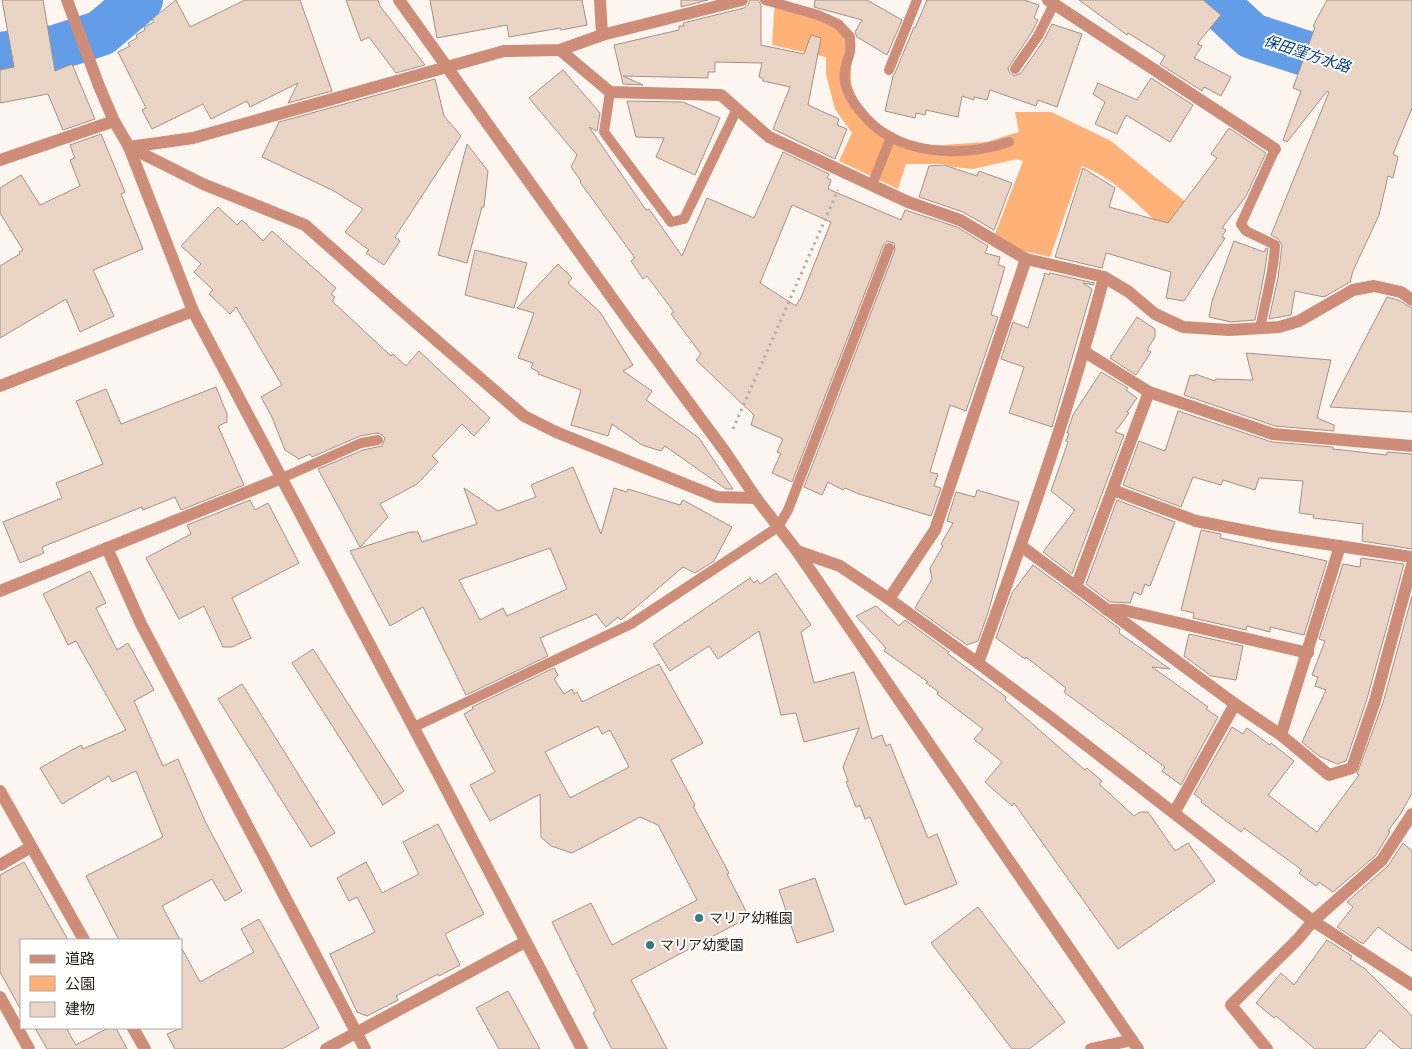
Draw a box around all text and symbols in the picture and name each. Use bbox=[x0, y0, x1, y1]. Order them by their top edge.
water label: 保田窪方水路 bbox=[1261, 30, 1355, 79]
place label: マリア幼稚園 bbox=[709, 908, 793, 928]
marker: マリア幼稚園 bbox=[693, 912, 705, 924]
place label: マリア幼愛園 bbox=[660, 935, 744, 955]
legend bbox=[20, 939, 182, 1029]
marker: マリア幼愛園 bbox=[644, 939, 656, 951]
text: 道路 bbox=[65, 948, 95, 970]
text: 公園 bbox=[65, 973, 95, 995]
text: 建物 bbox=[65, 998, 95, 1020]

